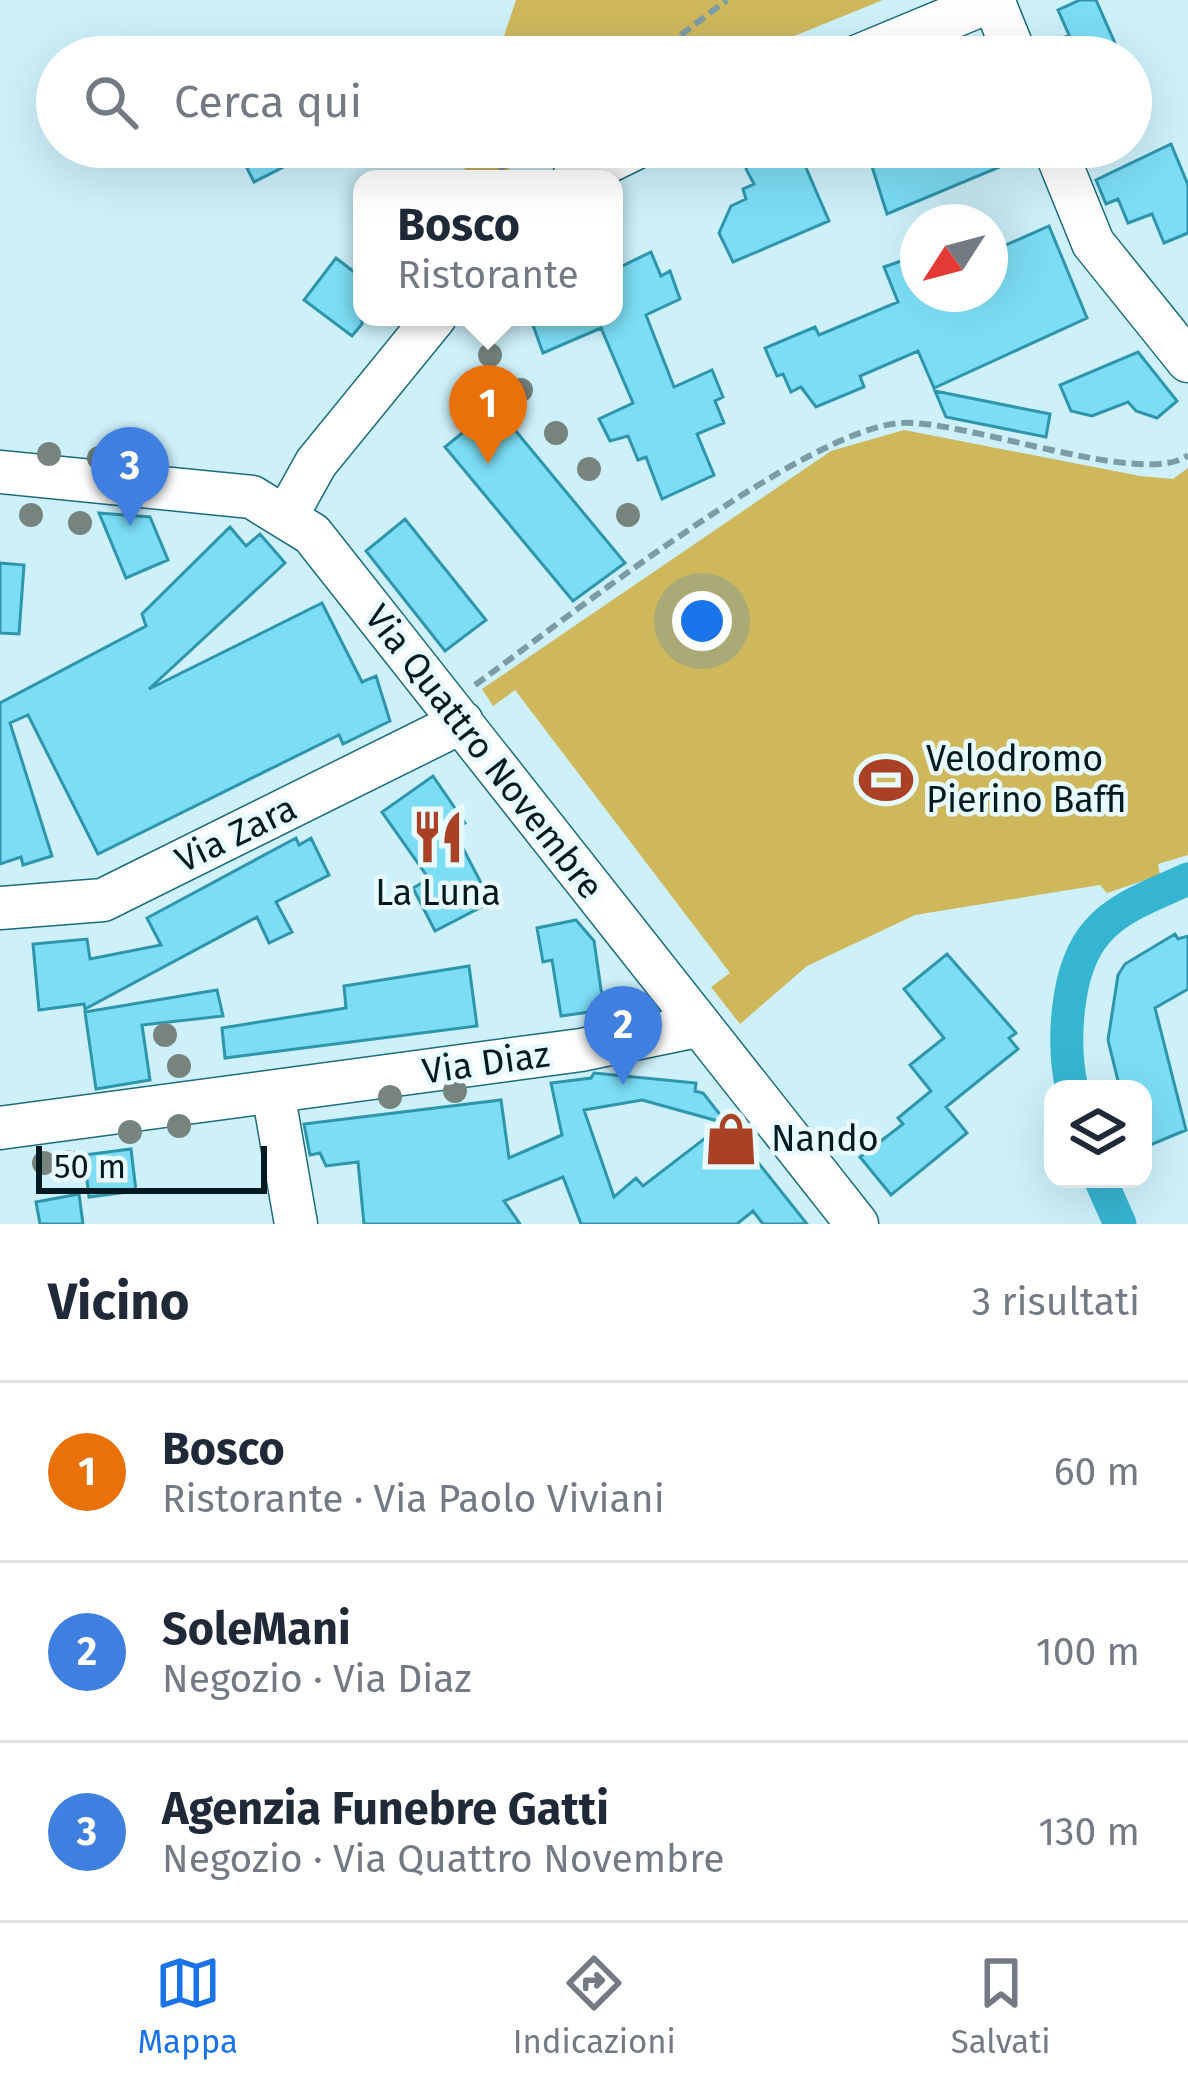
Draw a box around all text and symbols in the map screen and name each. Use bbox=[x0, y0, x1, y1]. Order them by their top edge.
search box bbox=[36, 36, 1152, 168]
icon: search bbox=[78, 69, 144, 135]
text: Cerca qui bbox=[174, 75, 362, 129]
popup bbox=[353, 170, 623, 326]
text: Bosco bbox=[397, 198, 520, 252]
north arrow bbox=[900, 204, 1008, 312]
text: Ristorante bbox=[397, 252, 579, 298]
pin: 1 bbox=[449, 365, 527, 464]
pin: 3 bbox=[91, 427, 169, 526]
your location bbox=[672, 591, 732, 651]
street label: Via Quattro Novembre bbox=[355, 596, 613, 908]
place label: Velodromo Pierino Baffi bbox=[926, 737, 1127, 822]
sports icon: Velodromo Pierino Baffi bbox=[857, 751, 915, 809]
street label: Via Zara bbox=[168, 786, 304, 882]
restaurant icon: La Luna bbox=[409, 808, 467, 866]
place label: La Luna bbox=[375, 871, 501, 915]
pin: 2 bbox=[584, 986, 662, 1085]
street label: Via Diaz bbox=[420, 1032, 552, 1094]
map controls bbox=[1044, 1080, 1152, 1188]
button: layers bbox=[1044, 1080, 1152, 1188]
shop icon: Nando bbox=[702, 1110, 760, 1168]
place label: Nando bbox=[771, 1117, 879, 1161]
scale bar bbox=[36, 1140, 267, 1193]
text: 50 m bbox=[54, 1147, 126, 1187]
text: Vicino bbox=[48, 1271, 189, 1333]
text: 3 risultati bbox=[972, 1279, 1140, 1325]
text: Bosco bbox=[162, 1422, 285, 1476]
text: 1 bbox=[78, 1449, 96, 1495]
text: 60 m bbox=[1054, 1449, 1140, 1495]
text: Ristorante · Via Paolo Viviani bbox=[162, 1476, 665, 1522]
text: SoleMani bbox=[162, 1602, 351, 1656]
text: 2 bbox=[77, 1629, 97, 1675]
text: 100 m bbox=[1036, 1629, 1140, 1675]
text: Negozio · Via Diaz bbox=[162, 1656, 472, 1702]
text: Agenzia Funebre Gatti bbox=[162, 1782, 609, 1836]
text: 3 bbox=[77, 1809, 97, 1855]
text: 130 m bbox=[1038, 1809, 1140, 1855]
text: Negozio · Via Quattro Novembre bbox=[162, 1836, 724, 1882]
tab: Mappa bbox=[137, 1950, 238, 2062]
tab: Indicazioni bbox=[513, 1950, 676, 2062]
tab: Salvati bbox=[951, 1950, 1051, 2062]

